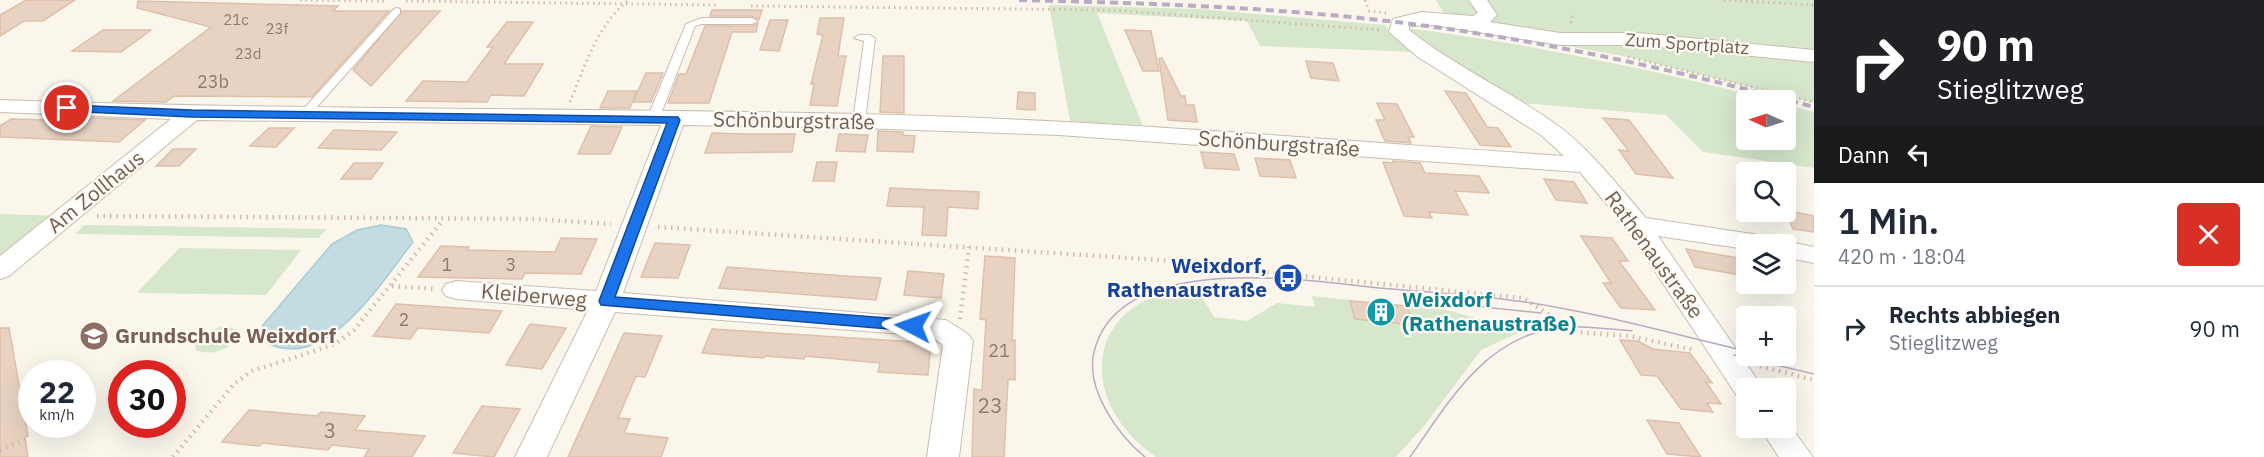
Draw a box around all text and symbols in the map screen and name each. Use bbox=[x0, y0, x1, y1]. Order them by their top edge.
house number: 21c bbox=[223, 10, 249, 29]
text: 90 m bbox=[1937, 18, 2035, 73]
house number: 23f bbox=[266, 19, 289, 38]
icon: right bbox=[1838, 24, 1916, 102]
street label: Zum Sportplatz bbox=[1624, 28, 1750, 59]
house number: 23d bbox=[235, 44, 261, 63]
house number: 23b bbox=[197, 70, 229, 93]
text: Stieglitzweg bbox=[1937, 71, 2084, 106]
pin bbox=[41, 82, 92, 133]
north arrow bbox=[1736, 90, 1796, 150]
map controls bbox=[1736, 90, 1796, 438]
icon: arrive bbox=[50, 91, 83, 124]
street label: Schönburgstraße bbox=[713, 105, 875, 135]
street label: Schönburgstraße bbox=[1197, 123, 1361, 163]
icon: left bbox=[1902, 138, 1935, 171]
text: Dann bbox=[1838, 140, 1890, 169]
street label: Am Zollhaus bbox=[41, 143, 150, 239]
button: search bbox=[1736, 162, 1796, 222]
street label: Rathenaustraße bbox=[1599, 185, 1711, 324]
text: 1 Min. bbox=[1838, 197, 1939, 244]
button: close bbox=[2177, 203, 2240, 266]
button: layers bbox=[1736, 234, 1796, 294]
text: 420 m · 18:04 bbox=[1838, 243, 1966, 270]
place label: Weixdorf, Rathenaustraße bbox=[1107, 251, 1267, 303]
house number: 1 bbox=[442, 253, 452, 276]
house number: 3 bbox=[506, 253, 516, 276]
bus stop icon: Weixdorf, Rathenaustraße bbox=[1272, 262, 1304, 294]
street label: Kleiberweg bbox=[480, 276, 588, 314]
place label: Weixdorf (Rathenaustraße) bbox=[1402, 285, 1576, 337]
position arrow bbox=[881, 294, 945, 358]
building icon: Weixdorf (Rathenaustraße) bbox=[1365, 296, 1397, 328]
text: Rechts abbiegen bbox=[1889, 300, 2060, 329]
button: + bbox=[1736, 306, 1796, 366]
house number: 2 bbox=[399, 308, 409, 331]
icon: right bbox=[1838, 312, 1871, 345]
text: 90 m bbox=[2189, 314, 2240, 343]
school or university icon: Grundschule Weixdorf bbox=[78, 320, 110, 352]
place label: Grundschule Weixdorf bbox=[115, 321, 336, 349]
text: Stieglitzweg bbox=[1889, 329, 1998, 356]
house number: 21 bbox=[988, 339, 1010, 362]
speed limit sign: 30 bbox=[108, 360, 186, 438]
text: 22 bbox=[39, 372, 75, 411]
button: − bbox=[1736, 378, 1796, 438]
house number: 23 bbox=[977, 391, 1003, 419]
text: km/h bbox=[39, 405, 75, 424]
house number: 3 bbox=[324, 416, 336, 444]

